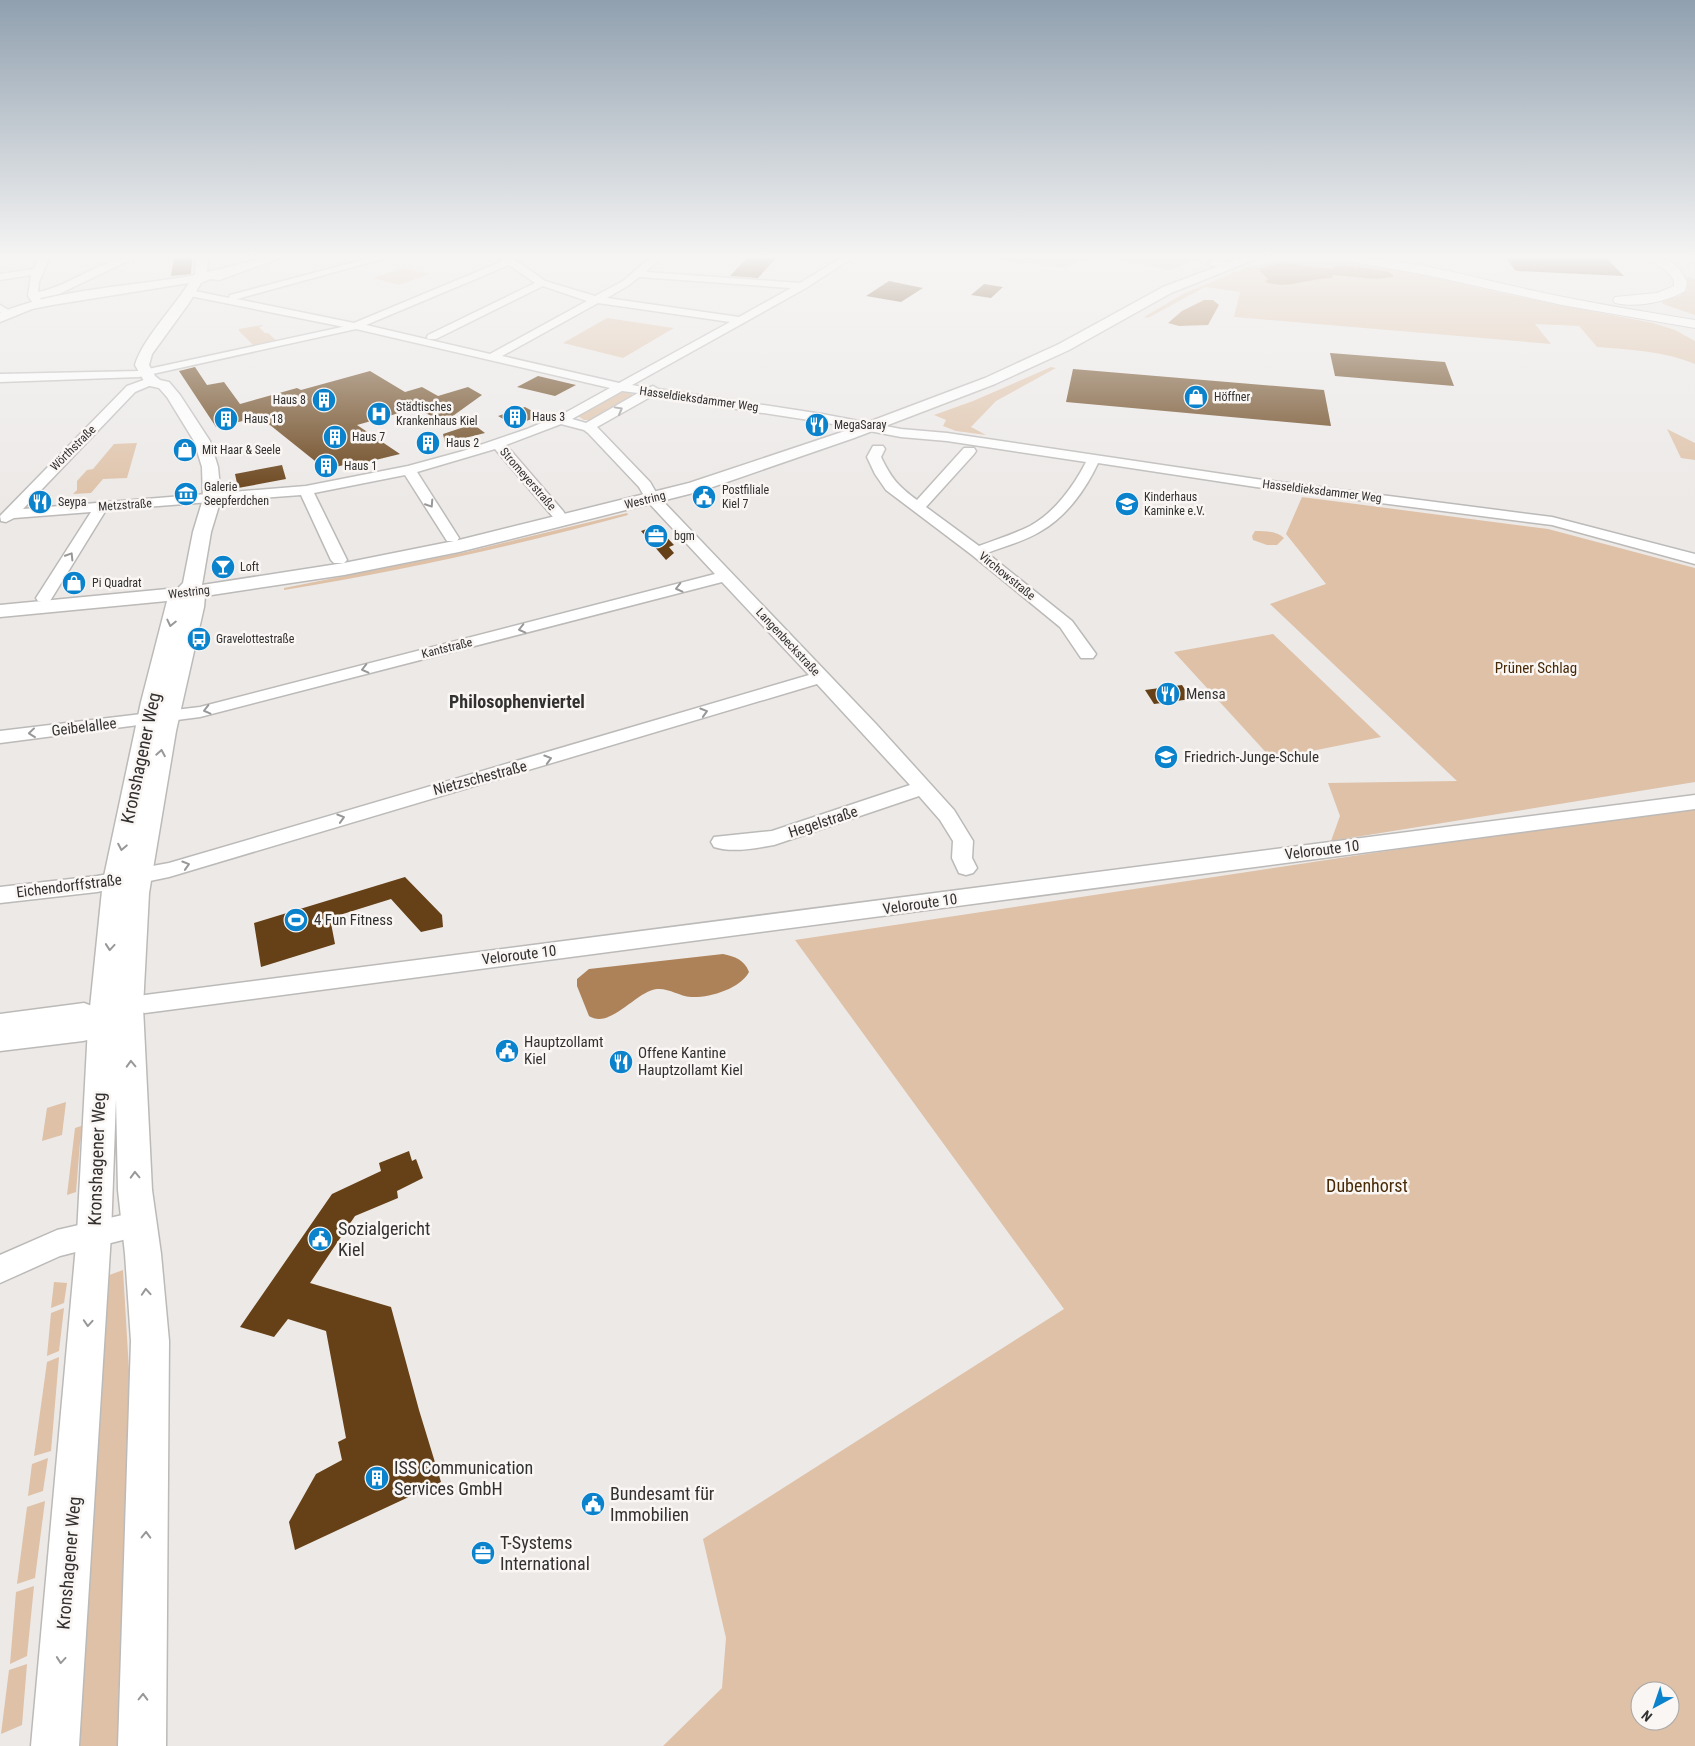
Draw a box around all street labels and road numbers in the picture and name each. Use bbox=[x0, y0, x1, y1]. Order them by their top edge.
street label: Hasseldieksdammer Weg bbox=[639, 384, 759, 414]
street label: Wörthstraße bbox=[47, 422, 99, 474]
street label: Stromeyerstraße bbox=[497, 445, 559, 513]
street label: Hasseldieksdammer Weg bbox=[1262, 477, 1382, 505]
street label: Westring bbox=[623, 488, 667, 512]
street label: Metzstraße bbox=[98, 496, 153, 514]
street label: Virchowstraße bbox=[976, 549, 1038, 603]
street label: Westring bbox=[167, 582, 211, 601]
street label: Langenbeckstraße bbox=[753, 605, 823, 679]
street label: Kantstraße bbox=[420, 635, 474, 661]
street label: Kronshagener Weg bbox=[116, 691, 165, 825]
street label: Geibelallee bbox=[50, 714, 118, 740]
street label: Nietzschestraße bbox=[431, 757, 529, 799]
street label: Hegelstraße bbox=[786, 802, 860, 842]
street label: Veloroute 10 bbox=[1284, 836, 1360, 864]
street label: Eichendorffstraße bbox=[15, 871, 123, 901]
street label: Veloroute 10 bbox=[882, 890, 958, 918]
street label: Veloroute 10 bbox=[481, 941, 557, 969]
street label: Kronshagener Weg bbox=[84, 1092, 109, 1226]
street label: Kronshagener Weg bbox=[52, 1496, 85, 1630]

